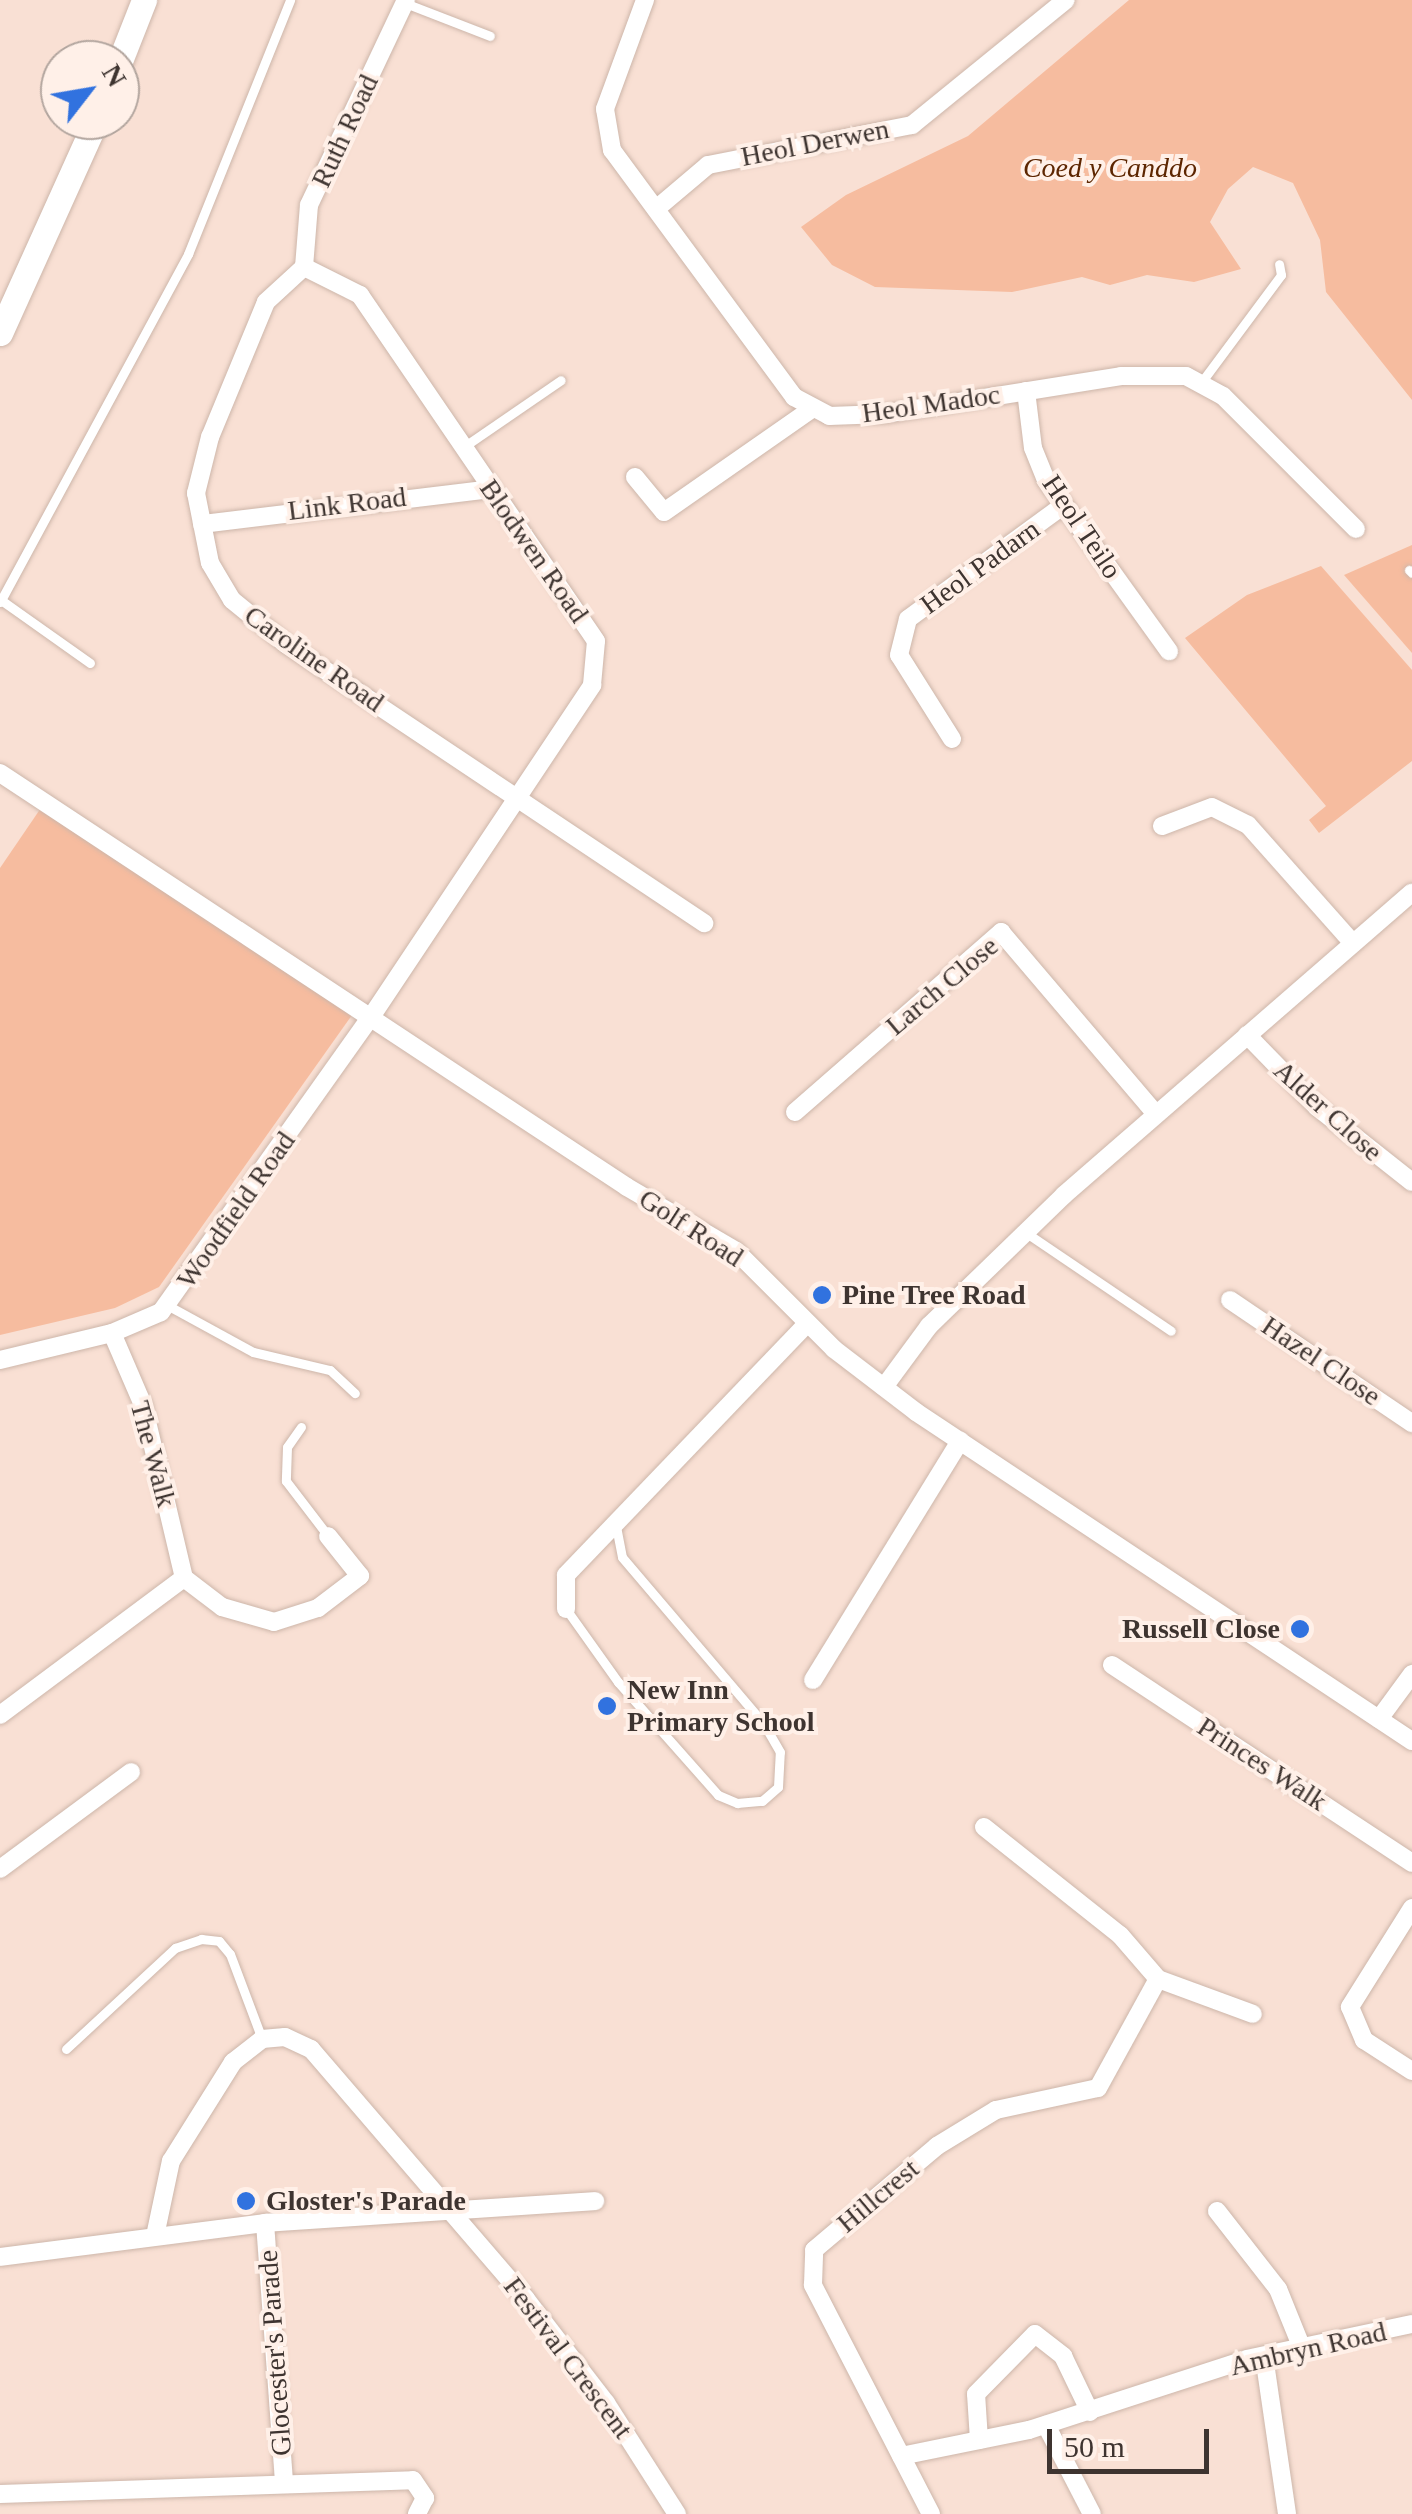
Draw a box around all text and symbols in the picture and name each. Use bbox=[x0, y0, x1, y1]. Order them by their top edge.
north arrow bbox=[40, 40, 140, 140]
text: N bbox=[96, 59, 133, 92]
street label: Ruth Road bbox=[304, 69, 386, 193]
street label: Heol Derwen bbox=[738, 112, 892, 174]
park label: Coed y Canddo bbox=[1023, 151, 1197, 185]
street label: Heol Madoc bbox=[860, 378, 1002, 430]
street label: Heol Teilo bbox=[1035, 468, 1129, 586]
street label: Blodwen Road bbox=[472, 473, 596, 629]
street label: Link Road bbox=[286, 480, 408, 528]
street label: Heol Padarn bbox=[914, 513, 1046, 621]
street label: Caroline Road bbox=[238, 599, 390, 719]
street label: Larch Close bbox=[879, 929, 1005, 1043]
street label: Alder Close bbox=[1267, 1054, 1389, 1168]
street label: Woodfield Road bbox=[170, 1125, 302, 1295]
street label: Golf Road bbox=[633, 1182, 749, 1274]
place label: Pine Tree Road bbox=[842, 1278, 1026, 1312]
marker: Pine Tree Road bbox=[811, 1284, 833, 1306]
street label: Hazel Close bbox=[1255, 1309, 1387, 1413]
street label: The Walk bbox=[123, 1397, 183, 1511]
place label: Russell Close bbox=[1122, 1612, 1280, 1646]
marker: Russell Close bbox=[1289, 1618, 1311, 1640]
place label: New Inn Primary School bbox=[627, 1673, 814, 1739]
marker: New Inn Primary School bbox=[596, 1695, 618, 1717]
street label: Princes Walk bbox=[1191, 1710, 1333, 1818]
street label: Hillcrest bbox=[830, 2152, 926, 2240]
place label: Gloster's Parade bbox=[266, 2184, 466, 2218]
marker: Gloster's Parade bbox=[235, 2190, 257, 2212]
street label: Glocester's Parade bbox=[251, 2249, 299, 2457]
street label: Festival Crescent bbox=[496, 2271, 640, 2445]
street label: Ambryn Road bbox=[1227, 2315, 1389, 2383]
scale bar bbox=[1052, 2409, 1214, 2471]
text: 50 m bbox=[1064, 2430, 1125, 2463]

